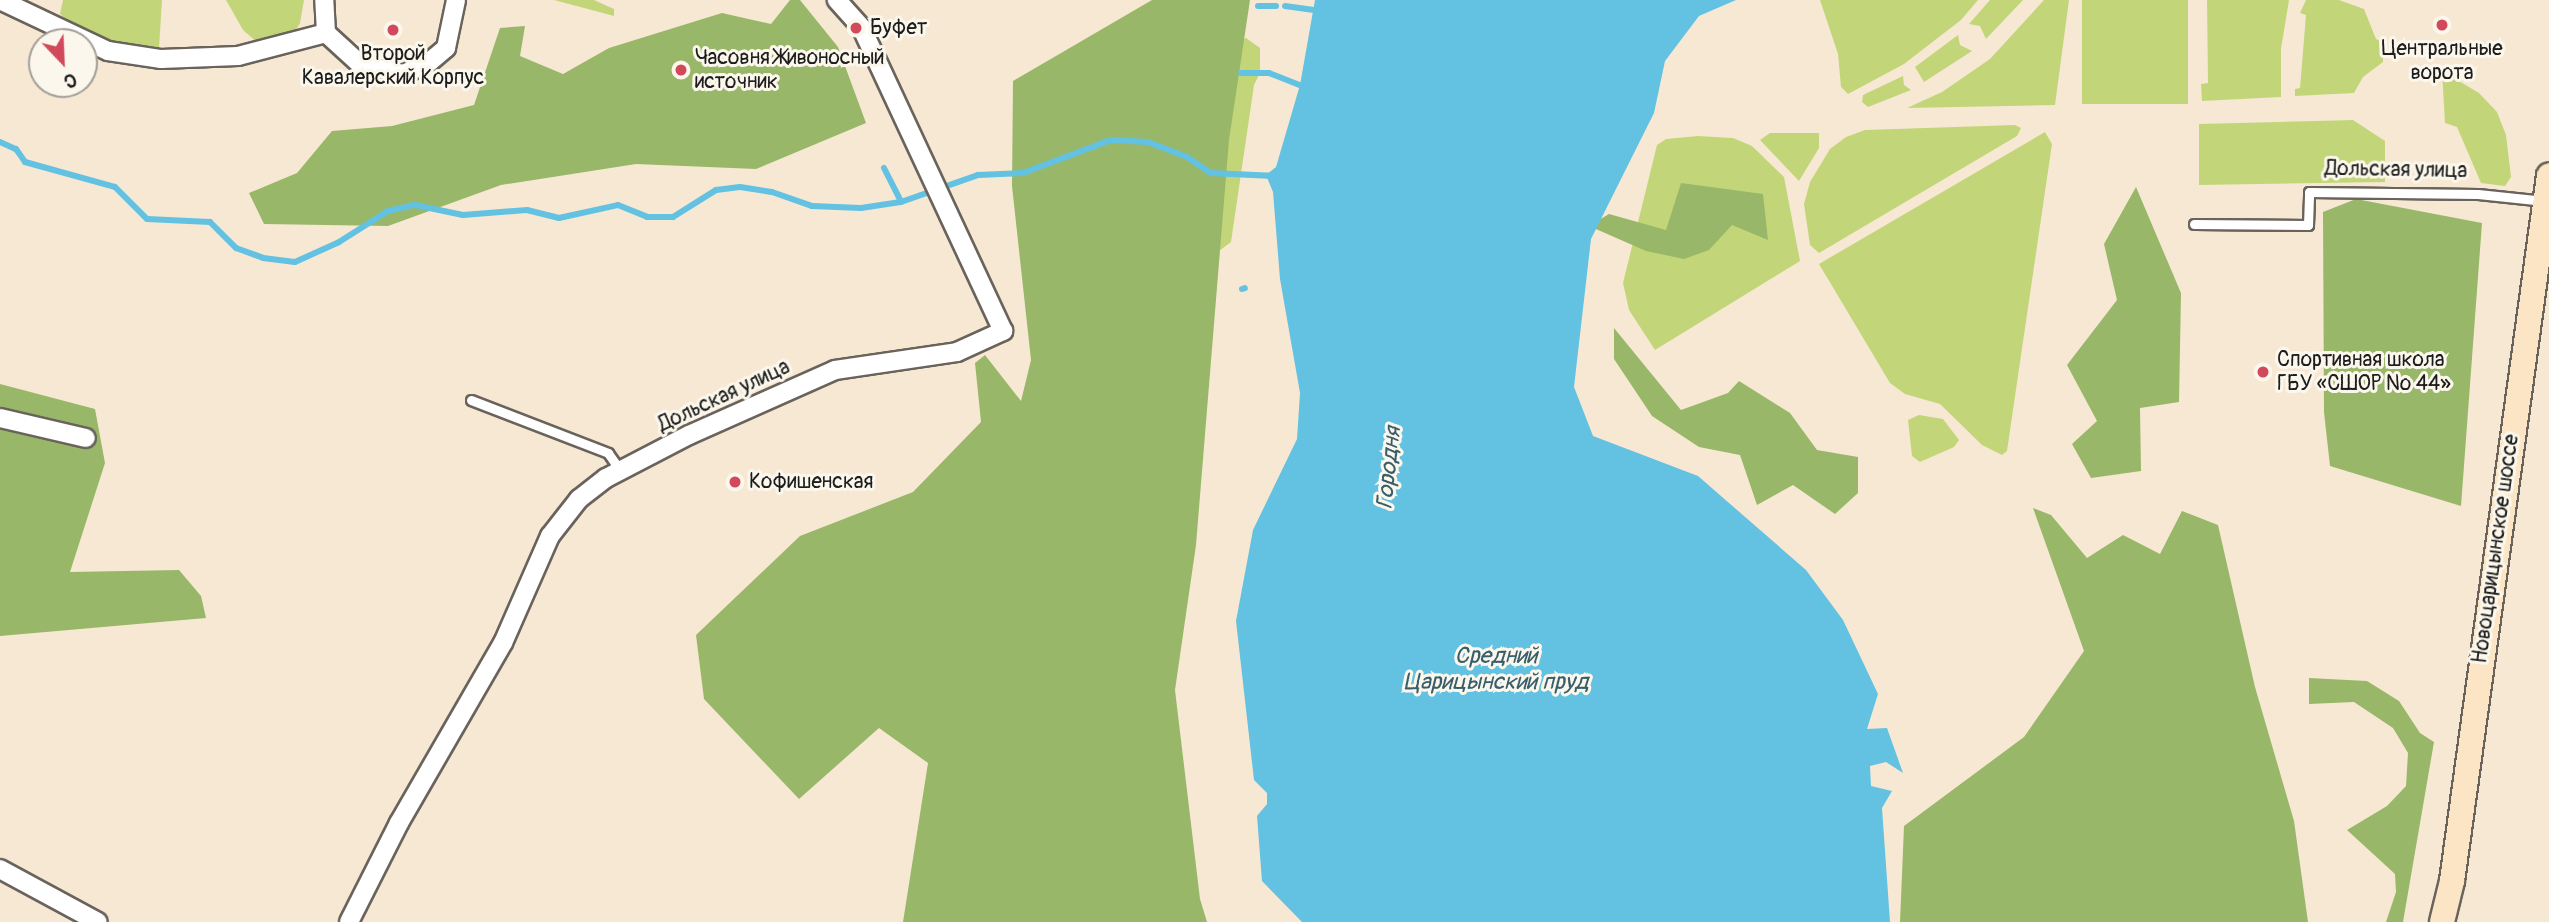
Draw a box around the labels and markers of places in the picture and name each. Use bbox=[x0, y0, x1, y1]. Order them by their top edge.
place label: Буфет bbox=[870, 15, 927, 41]
marker: Центральные ворота bbox=[2434, 17, 2450, 33]
marker: Буфет bbox=[848, 20, 864, 36]
marker: Второй Кавалерский Корпус bbox=[385, 22, 401, 38]
place label: Центральные ворота bbox=[2382, 36, 2502, 86]
place label: Второй Кавалерский Корпус bbox=[302, 41, 484, 91]
place label: Часовня Живоносный источник bbox=[695, 45, 885, 95]
marker: Часовня Живоносный источник bbox=[673, 62, 689, 78]
place label: Спортивная школа ГБУ «СШОР № 44» bbox=[2277, 347, 2451, 397]
marker: Спортивная школа ГБУ «СШОР № 44» bbox=[2255, 364, 2271, 380]
place label: Кофишенская bbox=[749, 469, 873, 495]
marker: Кофишенская bbox=[727, 474, 743, 490]

